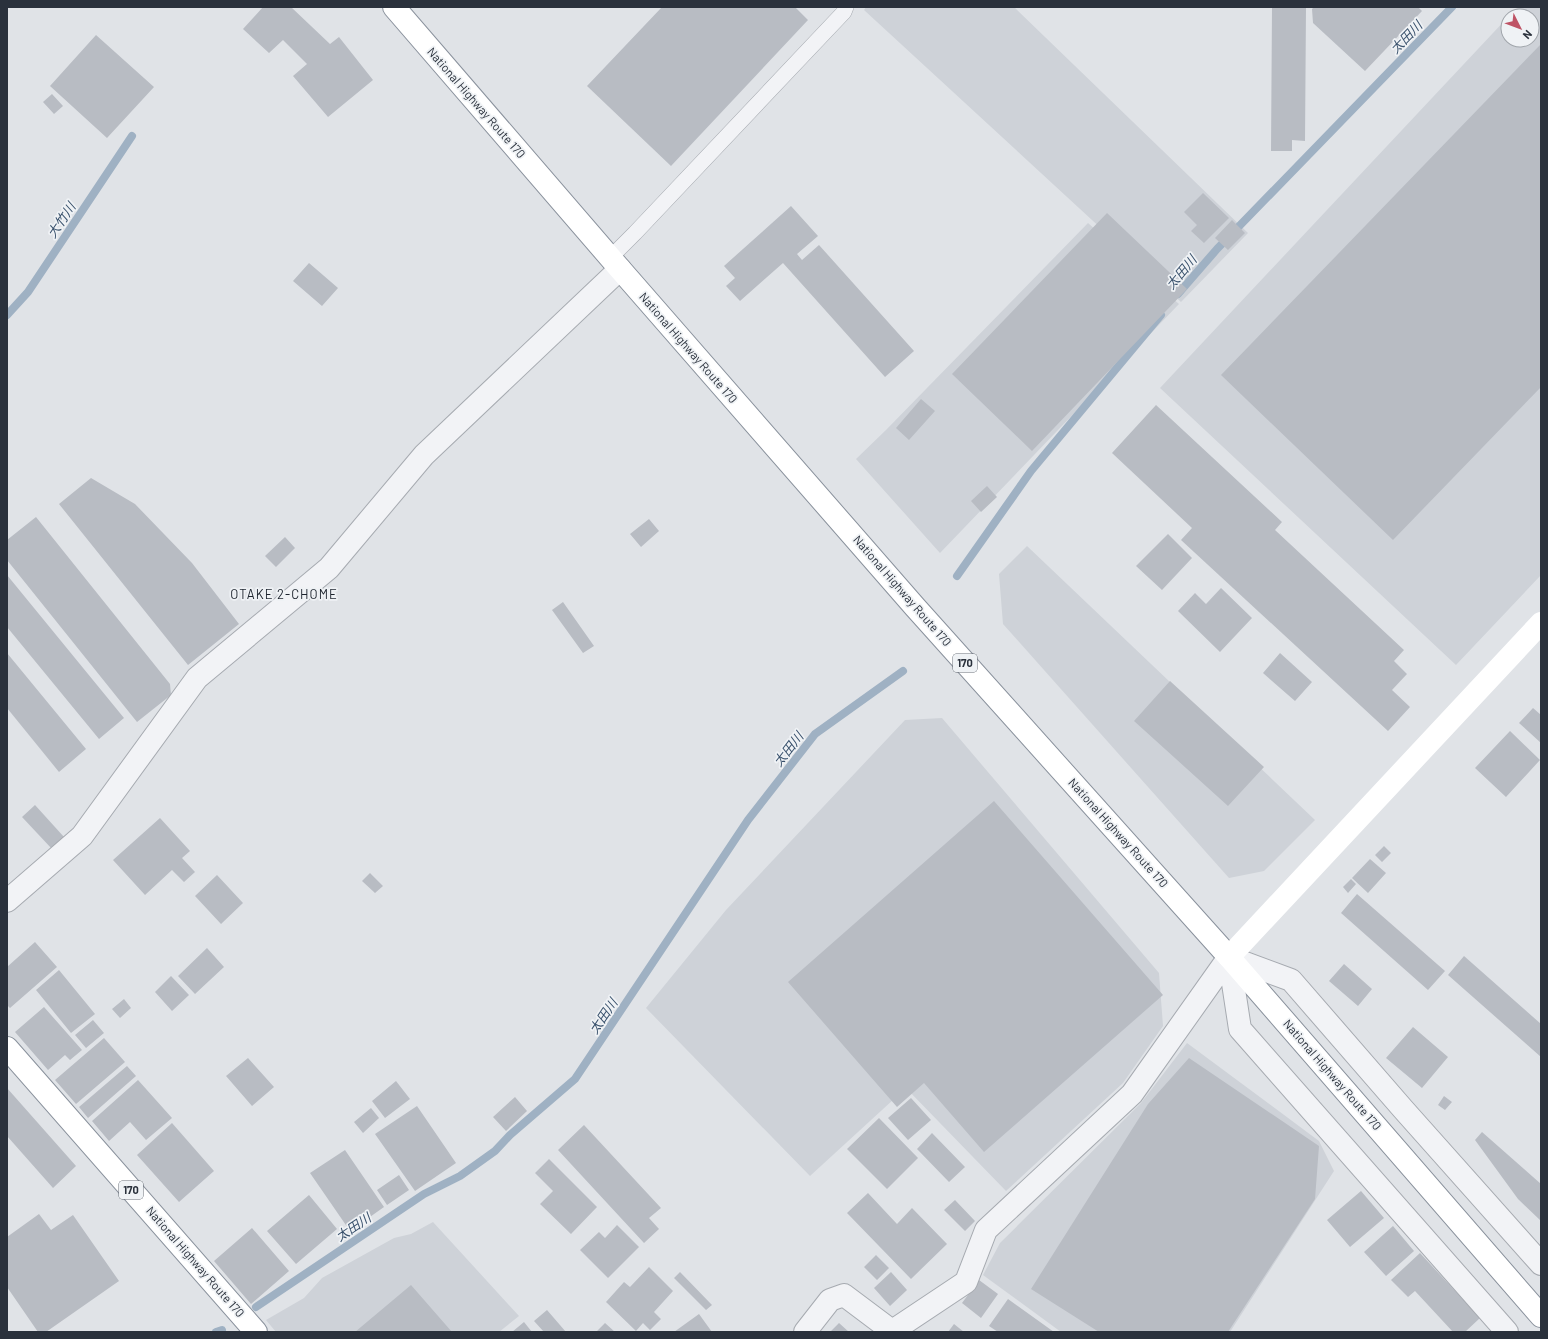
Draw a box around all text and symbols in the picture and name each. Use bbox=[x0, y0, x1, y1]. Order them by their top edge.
north arrow bbox=[1500, 8, 1540, 48]
water label: 太田川 bbox=[1387, 16, 1427, 57]
text: N bbox=[1521, 28, 1535, 42]
street label: National Highway Route 170 bbox=[425, 44, 529, 161]
water label: 大竹川 bbox=[43, 198, 80, 241]
water label: 太田川 bbox=[1162, 250, 1201, 292]
street label: National Highway Route 170 bbox=[637, 289, 741, 406]
street label: National Highway Route 170 bbox=[851, 532, 955, 649]
district label: OTAKE 2-CHOME bbox=[230, 586, 338, 602]
road number: 170 bbox=[953, 654, 977, 672]
water label: 太田川 bbox=[770, 727, 808, 769]
street label: National Highway Route 170 bbox=[1066, 775, 1171, 890]
water label: 太田川 bbox=[585, 994, 622, 1037]
street label: National Highway Route 170 bbox=[1281, 1016, 1385, 1133]
road number: 170 bbox=[119, 1181, 143, 1199]
street label: National Highway Route 170 bbox=[144, 1203, 248, 1320]
water label: 太田川 bbox=[332, 1208, 375, 1245]

